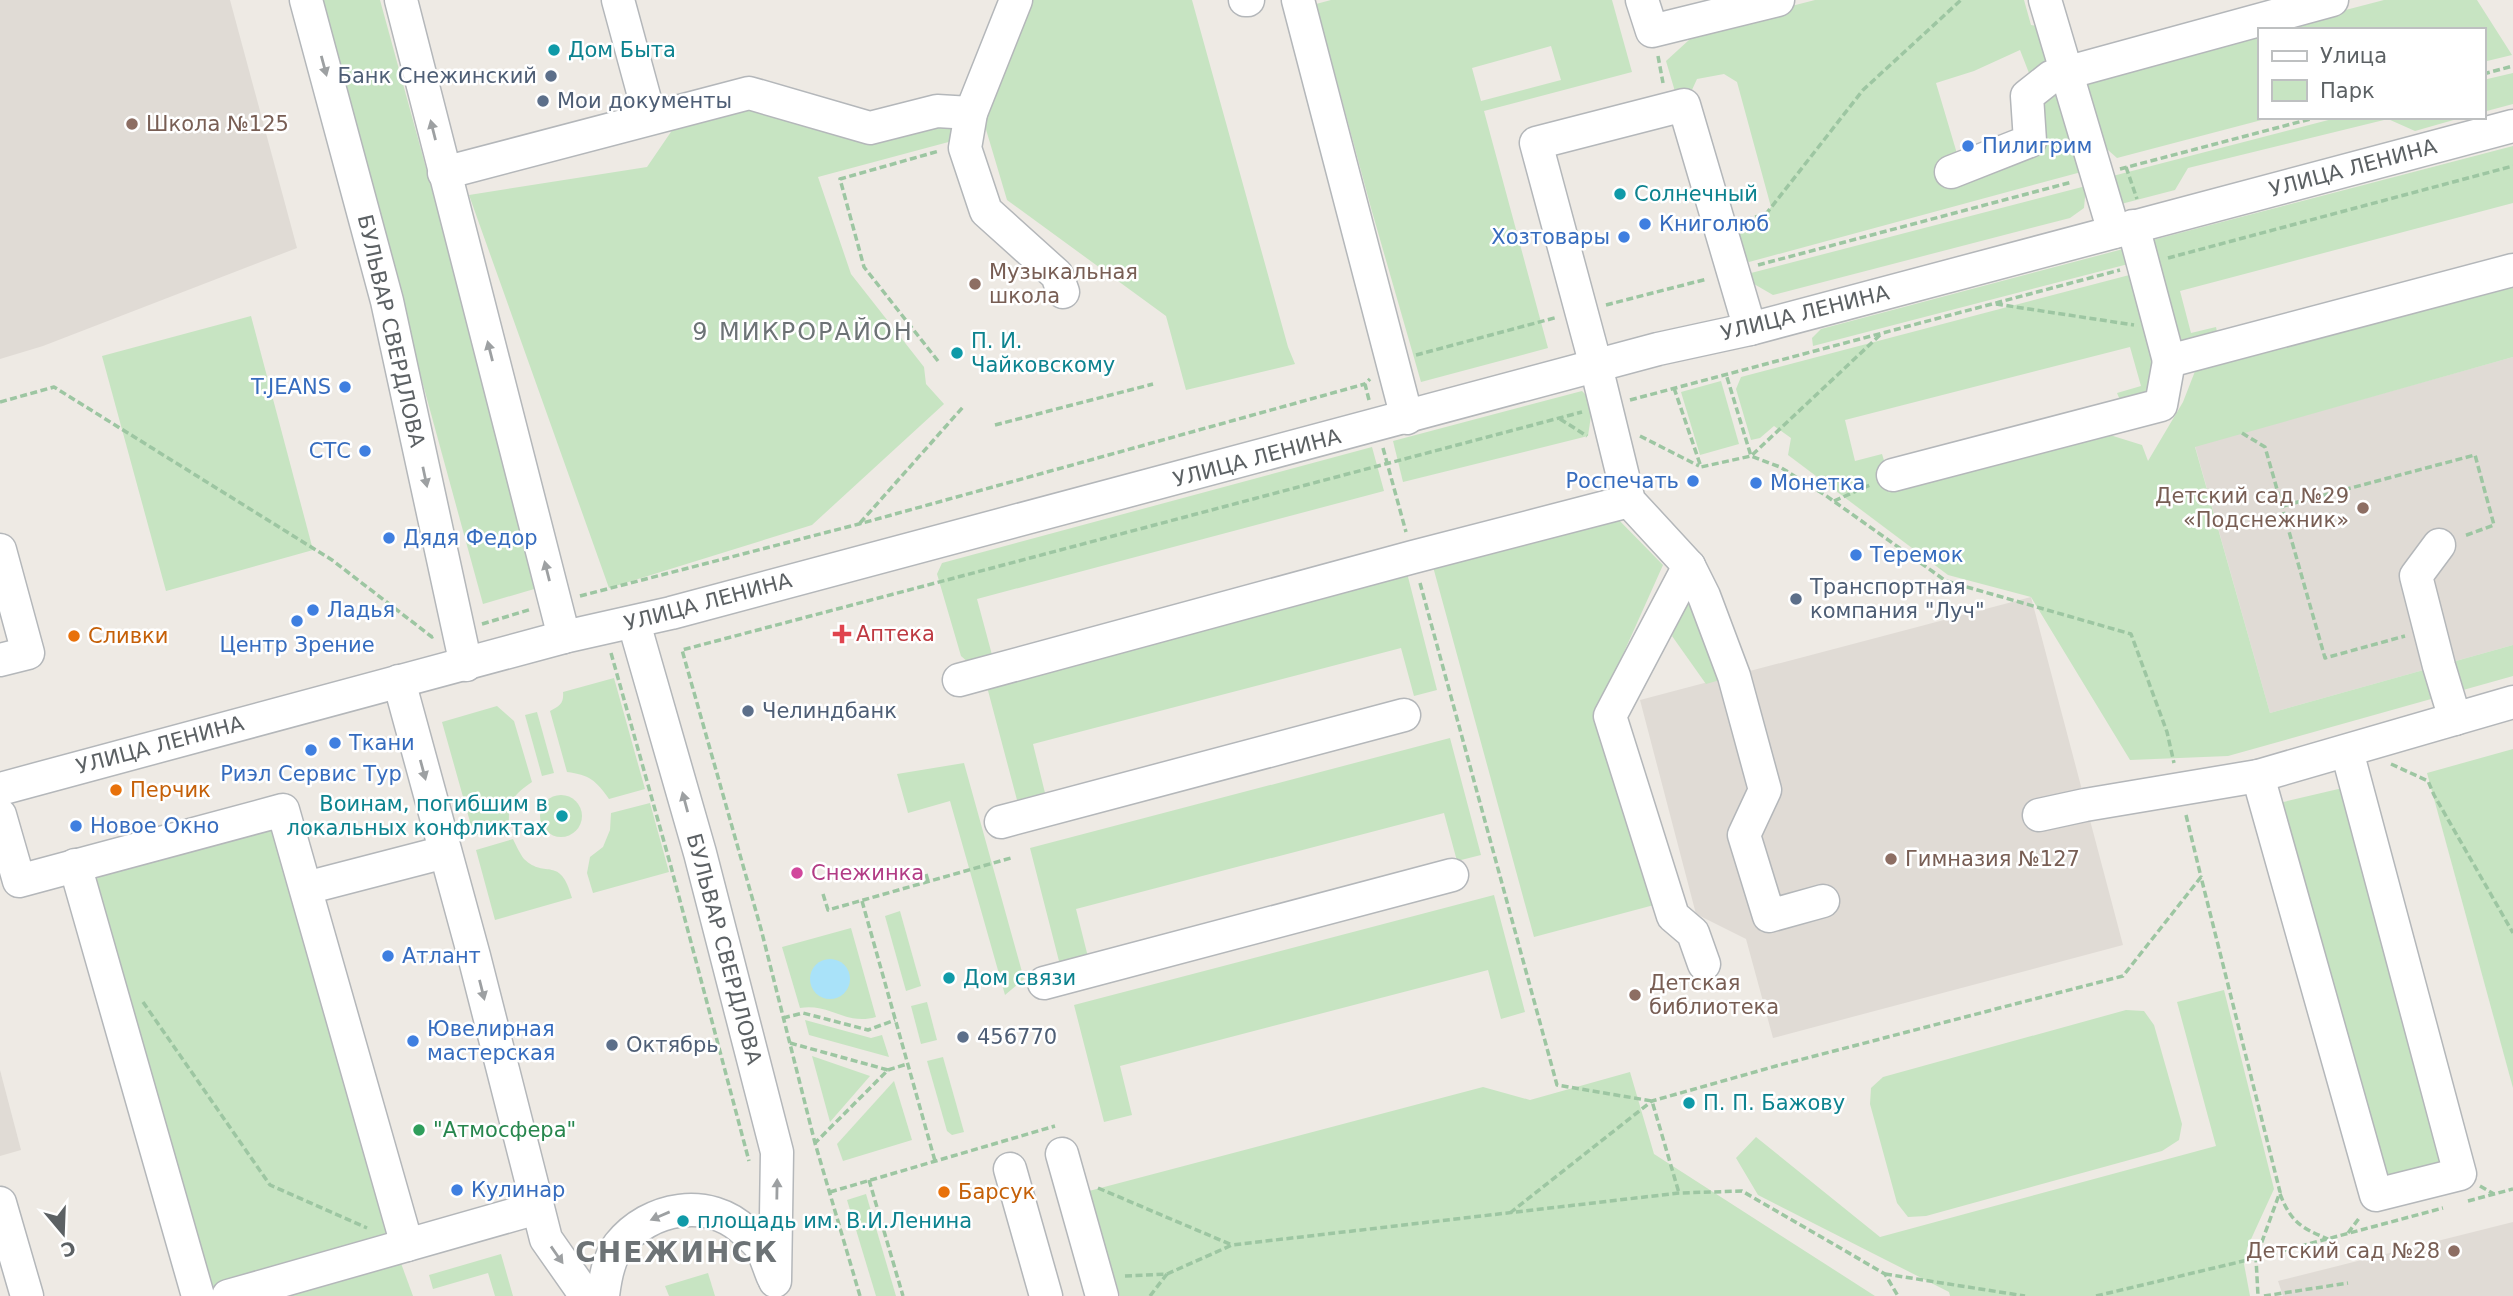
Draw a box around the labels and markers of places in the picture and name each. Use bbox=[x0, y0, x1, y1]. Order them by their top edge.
place label: Дом Быта bbox=[568, 38, 676, 62]
marker: Дом Быта bbox=[546, 42, 562, 58]
place label: Банк Снежинский bbox=[338, 64, 537, 88]
marker: Банк Снежинский bbox=[543, 68, 559, 84]
place label: Мои документы bbox=[557, 89, 732, 113]
marker: Мои документы bbox=[535, 93, 551, 109]
place label: Школа №125 bbox=[146, 112, 289, 136]
marker: Школа №125 bbox=[124, 116, 140, 132]
place label: Пилигрим bbox=[1982, 134, 2092, 158]
marker: Пилигрим bbox=[1960, 138, 1976, 154]
place label: Солнечный bbox=[1634, 182, 1758, 206]
marker: Солнечный bbox=[1612, 186, 1628, 202]
place label: Книголюб bbox=[1659, 212, 1769, 236]
marker: Книголюб bbox=[1637, 216, 1653, 232]
place label: Хозтовары bbox=[1491, 225, 1610, 249]
marker: Хозтовары bbox=[1616, 229, 1632, 245]
place label: Музыкальная школа bbox=[989, 260, 1138, 308]
marker: Музыкальная школа bbox=[967, 276, 983, 292]
place label: П. И. Чайковскому bbox=[971, 329, 1115, 377]
marker: П. И. Чайковскому bbox=[949, 345, 965, 361]
place label: T.JEANS bbox=[250, 375, 331, 399]
marker: T.JEANS bbox=[337, 379, 353, 395]
place label: СТС bbox=[309, 439, 351, 463]
marker: СТС bbox=[357, 443, 373, 459]
place label: Роспечать bbox=[1565, 469, 1679, 493]
place label: Монетка bbox=[1770, 471, 1865, 495]
marker: Роспечать bbox=[1685, 473, 1701, 489]
marker: Монетка bbox=[1748, 475, 1764, 491]
place label: Детский сад №29 «Подснежник» bbox=[2155, 484, 2349, 532]
marker: Детский сад №29 «Подснежник» bbox=[2355, 500, 2371, 516]
place label: Дядя Федор bbox=[403, 526, 538, 550]
marker: Дядя Федор bbox=[381, 530, 397, 546]
place label: Теремок bbox=[1869, 543, 1963, 567]
marker: Теремок bbox=[1848, 547, 1864, 563]
place label: Транспортная компания "Луч" bbox=[1809, 575, 1985, 623]
marker: Транспортная компания "Луч" bbox=[1788, 591, 1804, 607]
place label: Ладья bbox=[327, 598, 395, 622]
marker: Ладья bbox=[305, 602, 321, 618]
marker: Центр Зрение bbox=[289, 613, 305, 629]
place label: Аптека bbox=[856, 622, 935, 646]
place label: Сливки bbox=[88, 624, 168, 648]
marker: Аптека bbox=[834, 626, 850, 642]
marker: Сливки bbox=[66, 628, 82, 644]
place label: Центр Зрение bbox=[219, 633, 375, 657]
place label: Челиндбанк bbox=[762, 699, 897, 723]
marker: Челиндбанк bbox=[740, 703, 756, 719]
place label: Ткани bbox=[348, 731, 415, 755]
marker: Ткани bbox=[327, 735, 343, 751]
marker: Риэл Сервис Тур bbox=[303, 742, 319, 758]
place label: Риэл Сервис Тур bbox=[220, 762, 402, 786]
place label: Перчик bbox=[130, 778, 211, 802]
marker: Перчик bbox=[108, 782, 124, 798]
place label: Воинам, погибшим в локальных конфликтах bbox=[286, 792, 548, 840]
marker: Воинам, погибшим в локальных конфликтах bbox=[554, 808, 570, 824]
place label: Новое Окно bbox=[90, 814, 219, 838]
marker: Новое Окно bbox=[68, 818, 84, 834]
place label: Гимназия №127 bbox=[1905, 847, 2080, 871]
marker: Гимназия №127 bbox=[1883, 851, 1899, 867]
place label: Снежинка bbox=[811, 861, 924, 885]
marker: Снежинка bbox=[789, 865, 805, 881]
place label: Атлант bbox=[402, 944, 481, 968]
marker: Атлант bbox=[380, 948, 396, 964]
place label: Дом связи bbox=[963, 966, 1076, 990]
marker: Дом связи bbox=[941, 970, 957, 986]
place label: Детская библиотека bbox=[1649, 971, 1779, 1019]
marker: Детская библиотека bbox=[1627, 987, 1643, 1003]
place label: Ювелирная мастерская bbox=[427, 1017, 555, 1065]
place label: 456770 bbox=[977, 1025, 1057, 1049]
marker: 456770 bbox=[955, 1029, 971, 1045]
marker: Ювелирная мастерская bbox=[405, 1033, 421, 1049]
place label: Октябрь bbox=[626, 1033, 719, 1057]
marker: Октябрь bbox=[604, 1037, 620, 1053]
place label: П. П. Бажову bbox=[1703, 1091, 1845, 1115]
marker: П. П. Бажову bbox=[1681, 1095, 1697, 1111]
place label: "Атмосфера" bbox=[433, 1118, 576, 1142]
marker: "Атмосфера" bbox=[411, 1122, 427, 1138]
place label: Кулинар bbox=[471, 1178, 565, 1202]
place label: Барсук bbox=[958, 1180, 1035, 1204]
marker: Кулинар bbox=[449, 1182, 465, 1198]
marker: Барсук bbox=[936, 1184, 952, 1200]
place label: площадь им. В.И.Ленина bbox=[697, 1209, 972, 1233]
marker: площадь им. В.И.Ленина bbox=[675, 1213, 691, 1229]
place label: Детский сад №28 bbox=[2246, 1239, 2440, 1263]
marker: Детский сад №28 bbox=[2446, 1243, 2462, 1259]

